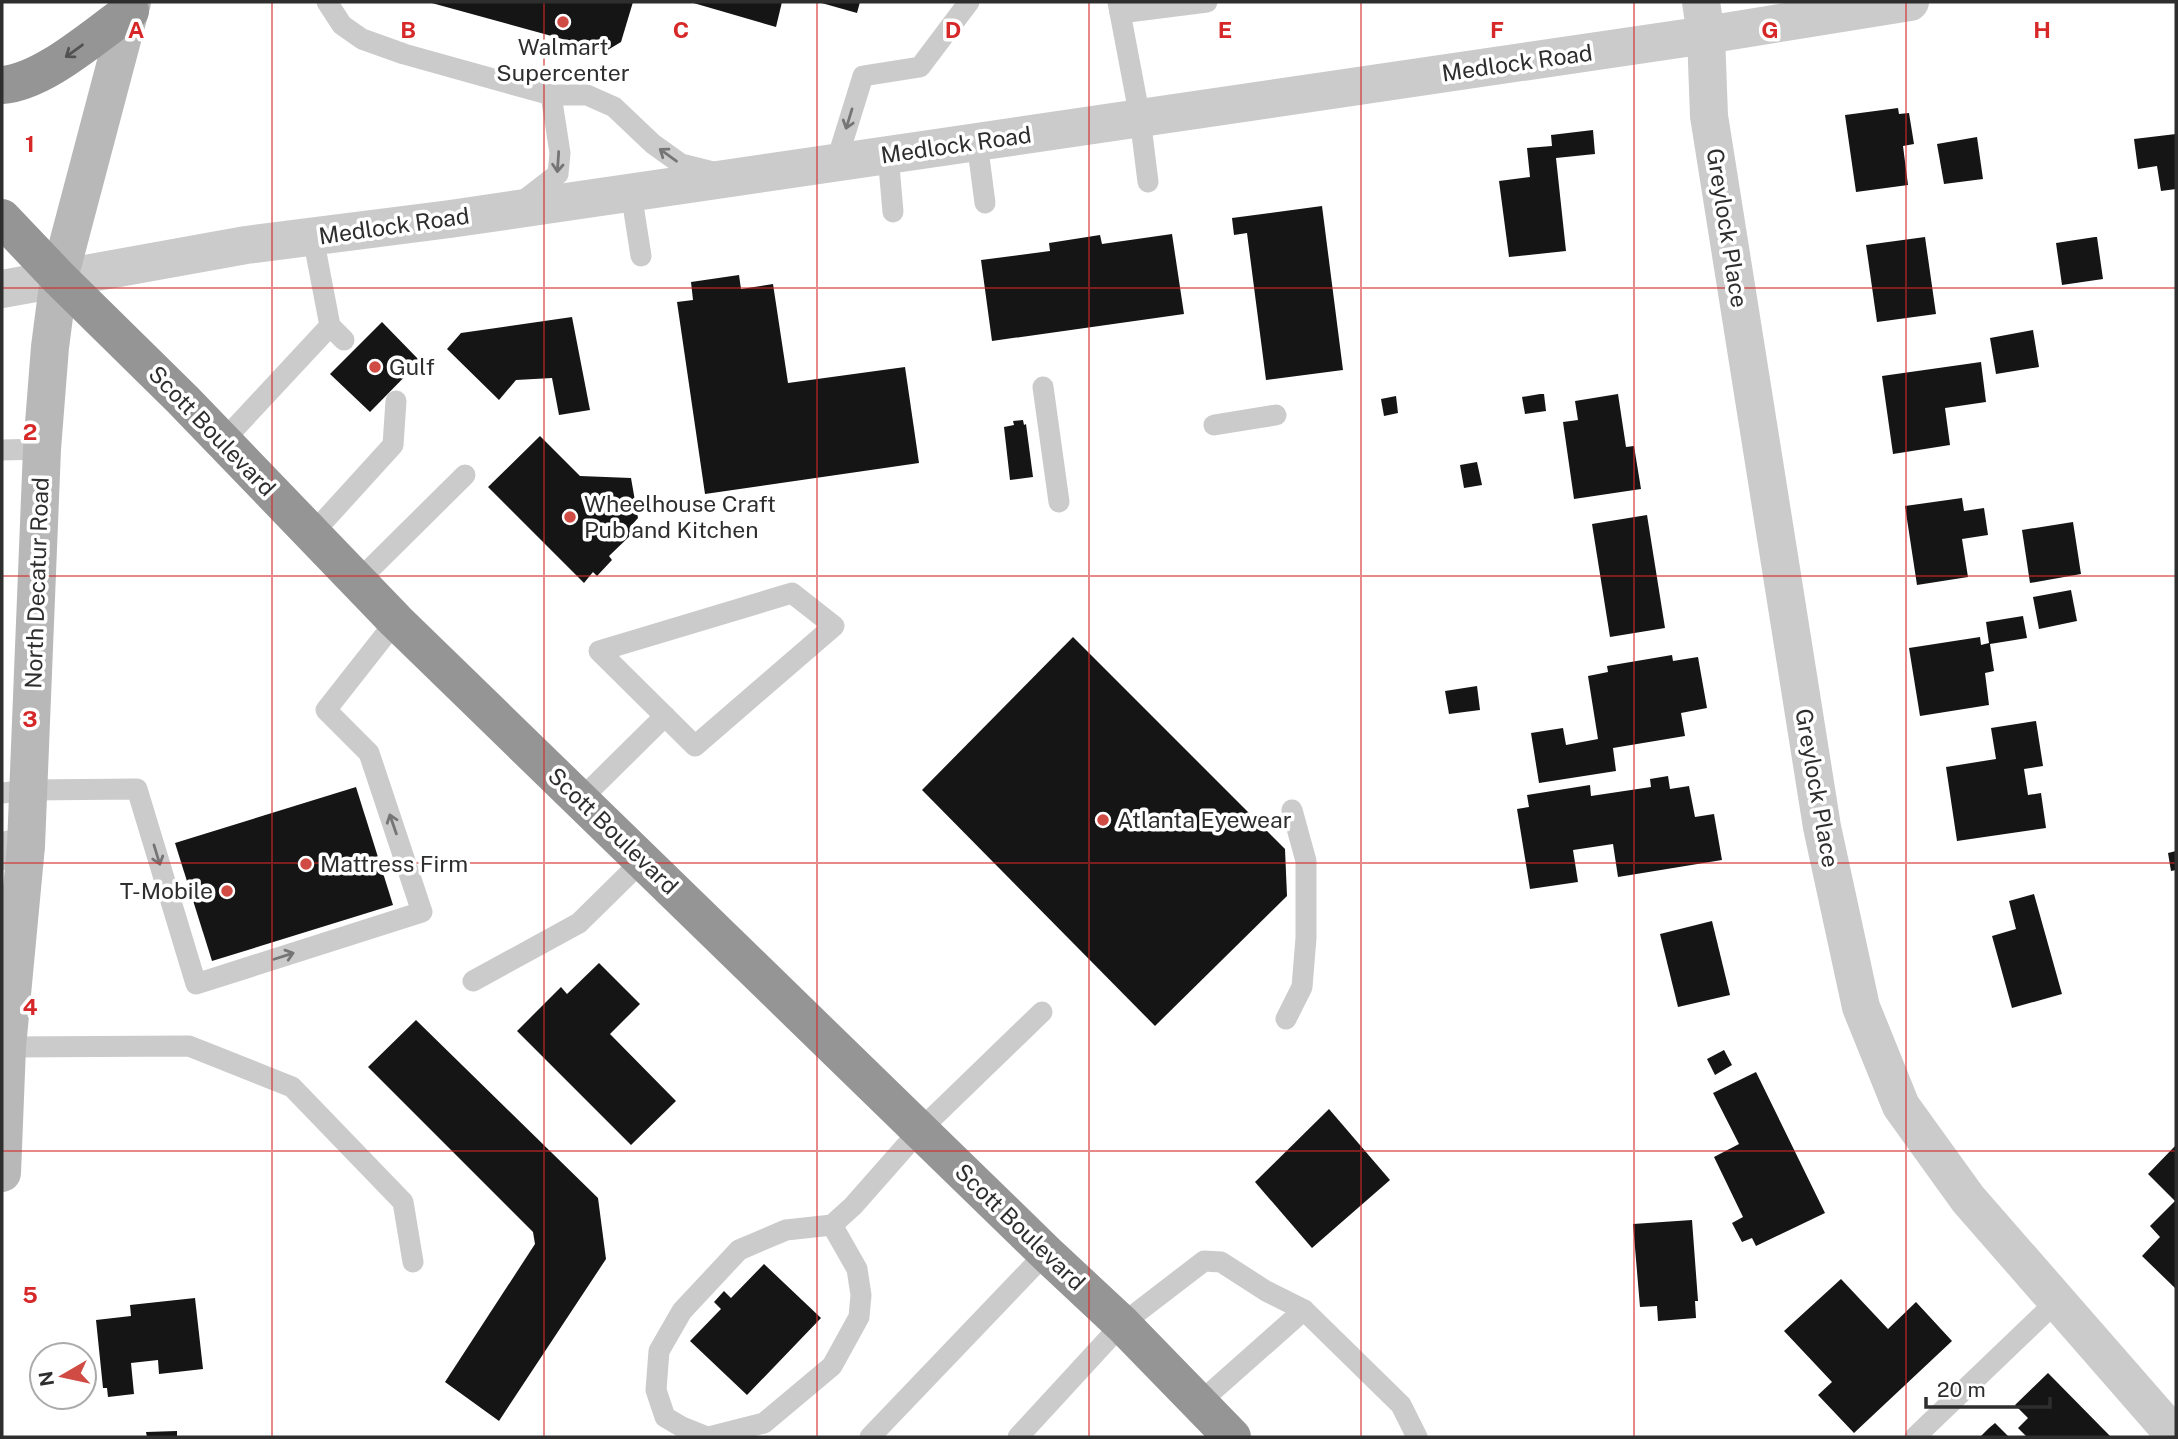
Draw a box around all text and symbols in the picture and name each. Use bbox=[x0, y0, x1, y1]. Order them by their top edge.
marker: Walmart Supercenter bbox=[555, 14, 571, 30]
text: A bbox=[128, 16, 145, 43]
text: B bbox=[400, 16, 416, 43]
text: C bbox=[673, 16, 689, 43]
text: D bbox=[945, 16, 961, 43]
text: E bbox=[1218, 16, 1232, 43]
text: F bbox=[1490, 16, 1504, 43]
text: G bbox=[1761, 16, 1779, 43]
text: H bbox=[2033, 16, 2051, 43]
place label: Walmart Supercenter bbox=[496, 33, 630, 86]
street label: Medlock Road bbox=[1440, 39, 1594, 86]
one-way arrow bbox=[65, 43, 84, 58]
one-way arrow bbox=[842, 108, 854, 130]
street label: Medlock Road bbox=[879, 121, 1033, 168]
text: 1 bbox=[25, 130, 35, 157]
street label: Greylock Place bbox=[1702, 146, 1753, 309]
one-way arrow bbox=[659, 148, 678, 162]
one-way arrow bbox=[552, 150, 565, 173]
street label: Medlock Road bbox=[317, 202, 471, 249]
place label: Gulf bbox=[389, 353, 435, 380]
marker: Gulf bbox=[367, 359, 383, 375]
street label: Scott Boulevard bbox=[143, 360, 281, 501]
text: 2 bbox=[23, 418, 37, 445]
street label: North Decatur Road bbox=[19, 477, 54, 689]
place label: Wheelhouse Craft Pub and Kitchen bbox=[584, 490, 776, 543]
marker: Wheelhouse Craft Pub and Kitchen bbox=[562, 509, 578, 525]
text: 3 bbox=[22, 705, 38, 732]
street label: Greylock Place bbox=[1790, 706, 1845, 869]
street label: Scott Boulevard bbox=[543, 762, 684, 900]
place label: Atlanta Eyewear bbox=[1117, 806, 1292, 833]
marker: Atlanta Eyewear bbox=[1095, 812, 1111, 828]
one-way arrow bbox=[386, 813, 398, 835]
one-way arrow bbox=[151, 843, 164, 865]
place label: Mattress Firm bbox=[320, 850, 468, 877]
marker: Mattress Firm bbox=[298, 856, 314, 872]
place label: T-Mobile bbox=[120, 877, 213, 904]
marker: T-Mobile bbox=[219, 883, 235, 899]
one-way arrow bbox=[272, 949, 294, 961]
text: 4 bbox=[22, 993, 38, 1020]
street label: Scott Boulevard bbox=[950, 1158, 1091, 1296]
text: 5 bbox=[22, 1281, 38, 1308]
north arrow bbox=[28, 1341, 98, 1411]
scale bar bbox=[1926, 1366, 2050, 1410]
text: N bbox=[34, 1370, 58, 1388]
text: 20 m bbox=[1937, 1377, 1986, 1402]

